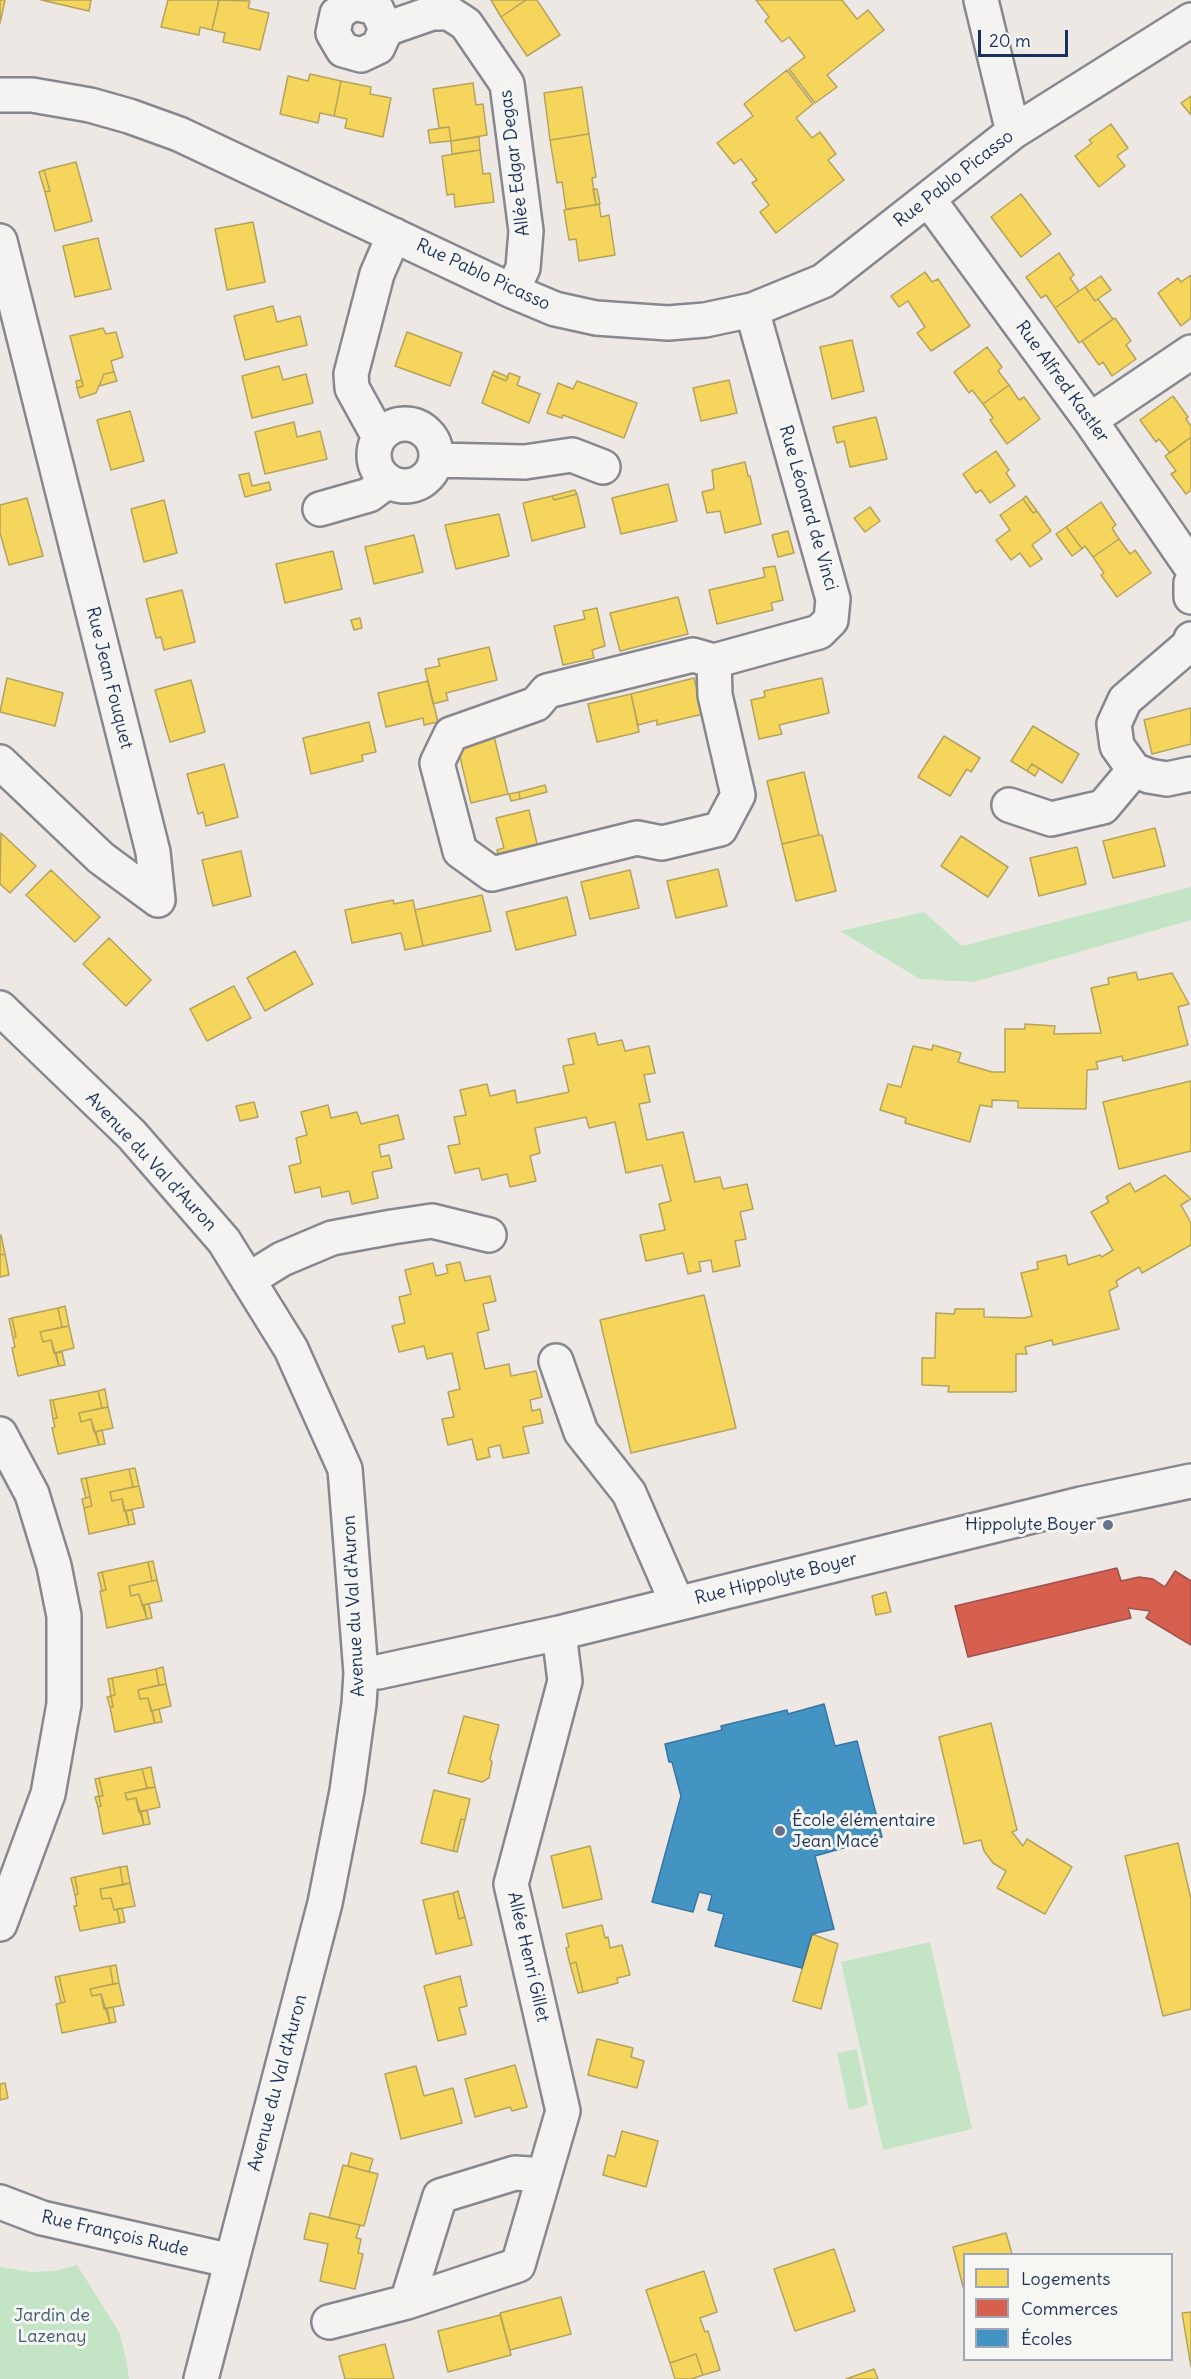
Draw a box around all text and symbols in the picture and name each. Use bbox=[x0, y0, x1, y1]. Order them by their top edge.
scale bar bbox=[981, 18, 1071, 56]
text: 20 m bbox=[989, 29, 1031, 52]
street label: Allée Edgar Degas bbox=[495, 89, 535, 237]
street label: Rue Pablo Picasso bbox=[890, 126, 1018, 232]
street label: Rue Pablo Picasso bbox=[413, 234, 553, 316]
street label: Rue Alfred Kastler bbox=[1011, 317, 1113, 447]
street label: Rue Léonard de Vinci bbox=[774, 423, 842, 593]
street label: Rue Jean Fouquet bbox=[81, 605, 137, 751]
street label: Avenue du Val d'Auron bbox=[81, 1088, 221, 1236]
street label: Avenue du Val d'Auron bbox=[338, 1514, 370, 1698]
place label: Hippolyte Boyer bbox=[965, 1514, 1096, 1536]
marker: Hippolyte Boyer bbox=[1101, 1518, 1115, 1532]
street label: Rue Hippolyte Boyer bbox=[693, 1548, 859, 1610]
place label: École élémentaire Jean Macé bbox=[792, 1810, 935, 1852]
marker: École élémentaire Jean Macé bbox=[773, 1824, 787, 1838]
street label: Allée Henri Gillet bbox=[503, 1890, 553, 2024]
street label: Avenue du Val d'Auron bbox=[244, 1992, 312, 2174]
street label: Rue François Rude bbox=[39, 2207, 191, 2261]
legend bbox=[963, 2253, 1173, 2361]
text: Logements bbox=[1021, 2267, 1110, 2290]
text: Commerces bbox=[1021, 2297, 1118, 2320]
park label: Jardin de Lazenay bbox=[14, 2305, 90, 2348]
text: Écoles bbox=[1021, 2327, 1072, 2350]

